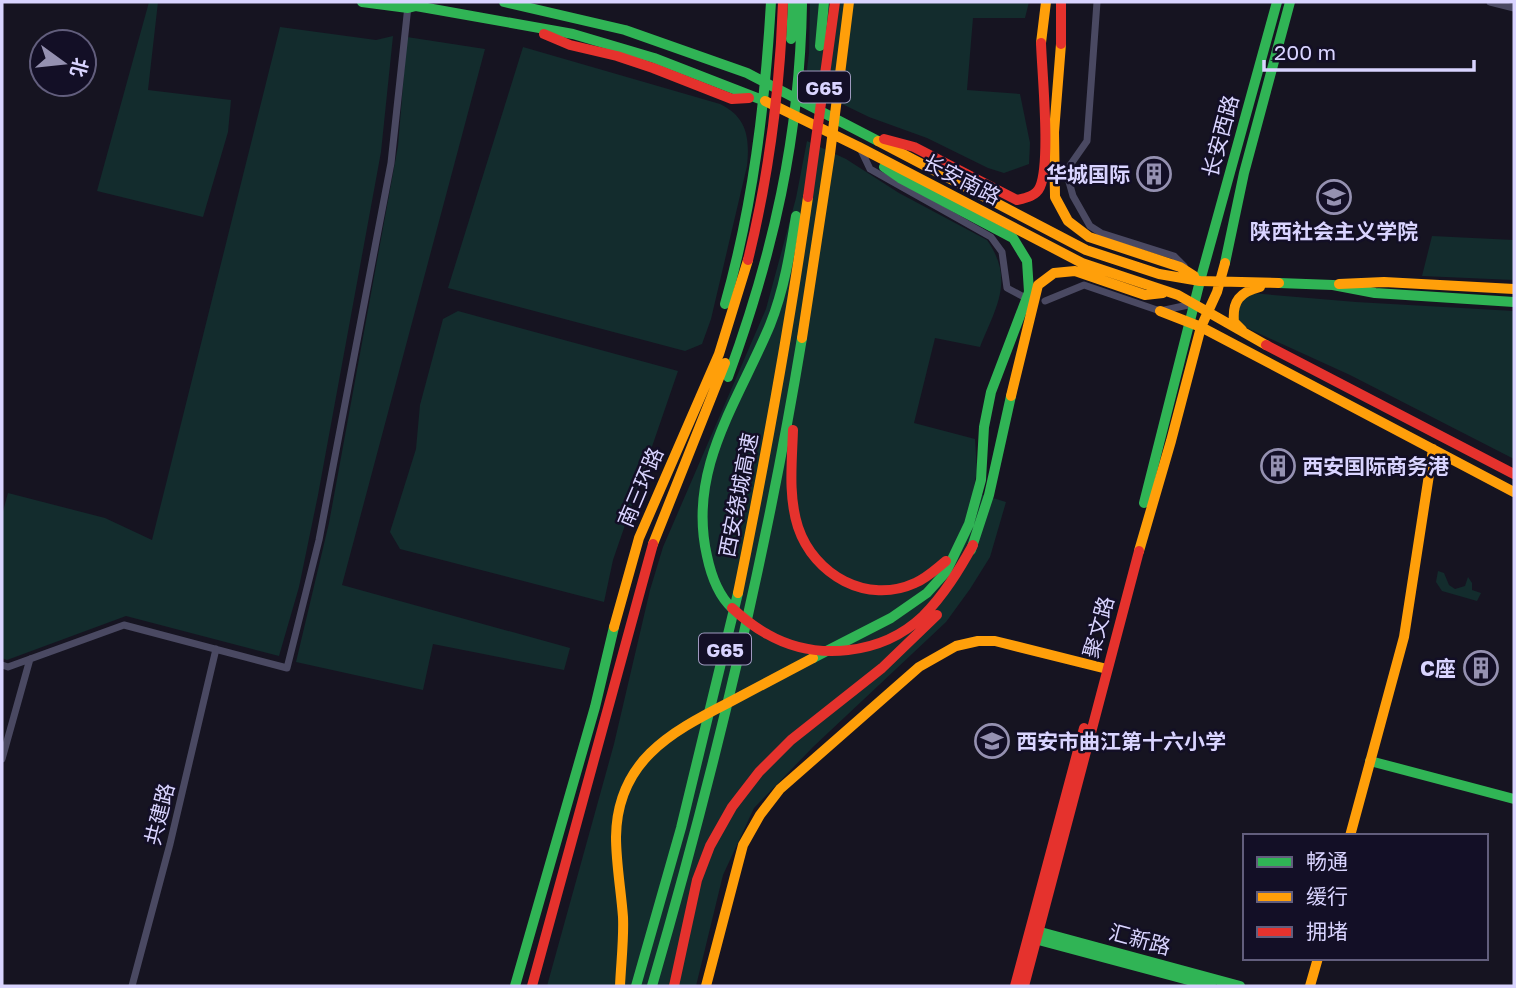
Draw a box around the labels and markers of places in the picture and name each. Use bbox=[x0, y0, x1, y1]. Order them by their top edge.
building icon: 华城国际 bbox=[1135, 155, 1173, 193]
place label: 华城国际 bbox=[1046, 161, 1130, 187]
school or university icon: 陕西社会主义学院 bbox=[1315, 178, 1353, 216]
place label: 陕西社会主义学院 bbox=[1250, 218, 1418, 244]
building icon: 西安国际商务港 bbox=[1259, 447, 1297, 485]
place label: 西安国际商务港 bbox=[1302, 453, 1449, 479]
building icon: C座 bbox=[1462, 649, 1500, 687]
place label: C座 bbox=[1420, 655, 1456, 681]
school or university icon: 西安市曲江第十六小学 bbox=[973, 722, 1011, 760]
place label: 西安市曲江第十六小学 bbox=[1016, 728, 1226, 754]

